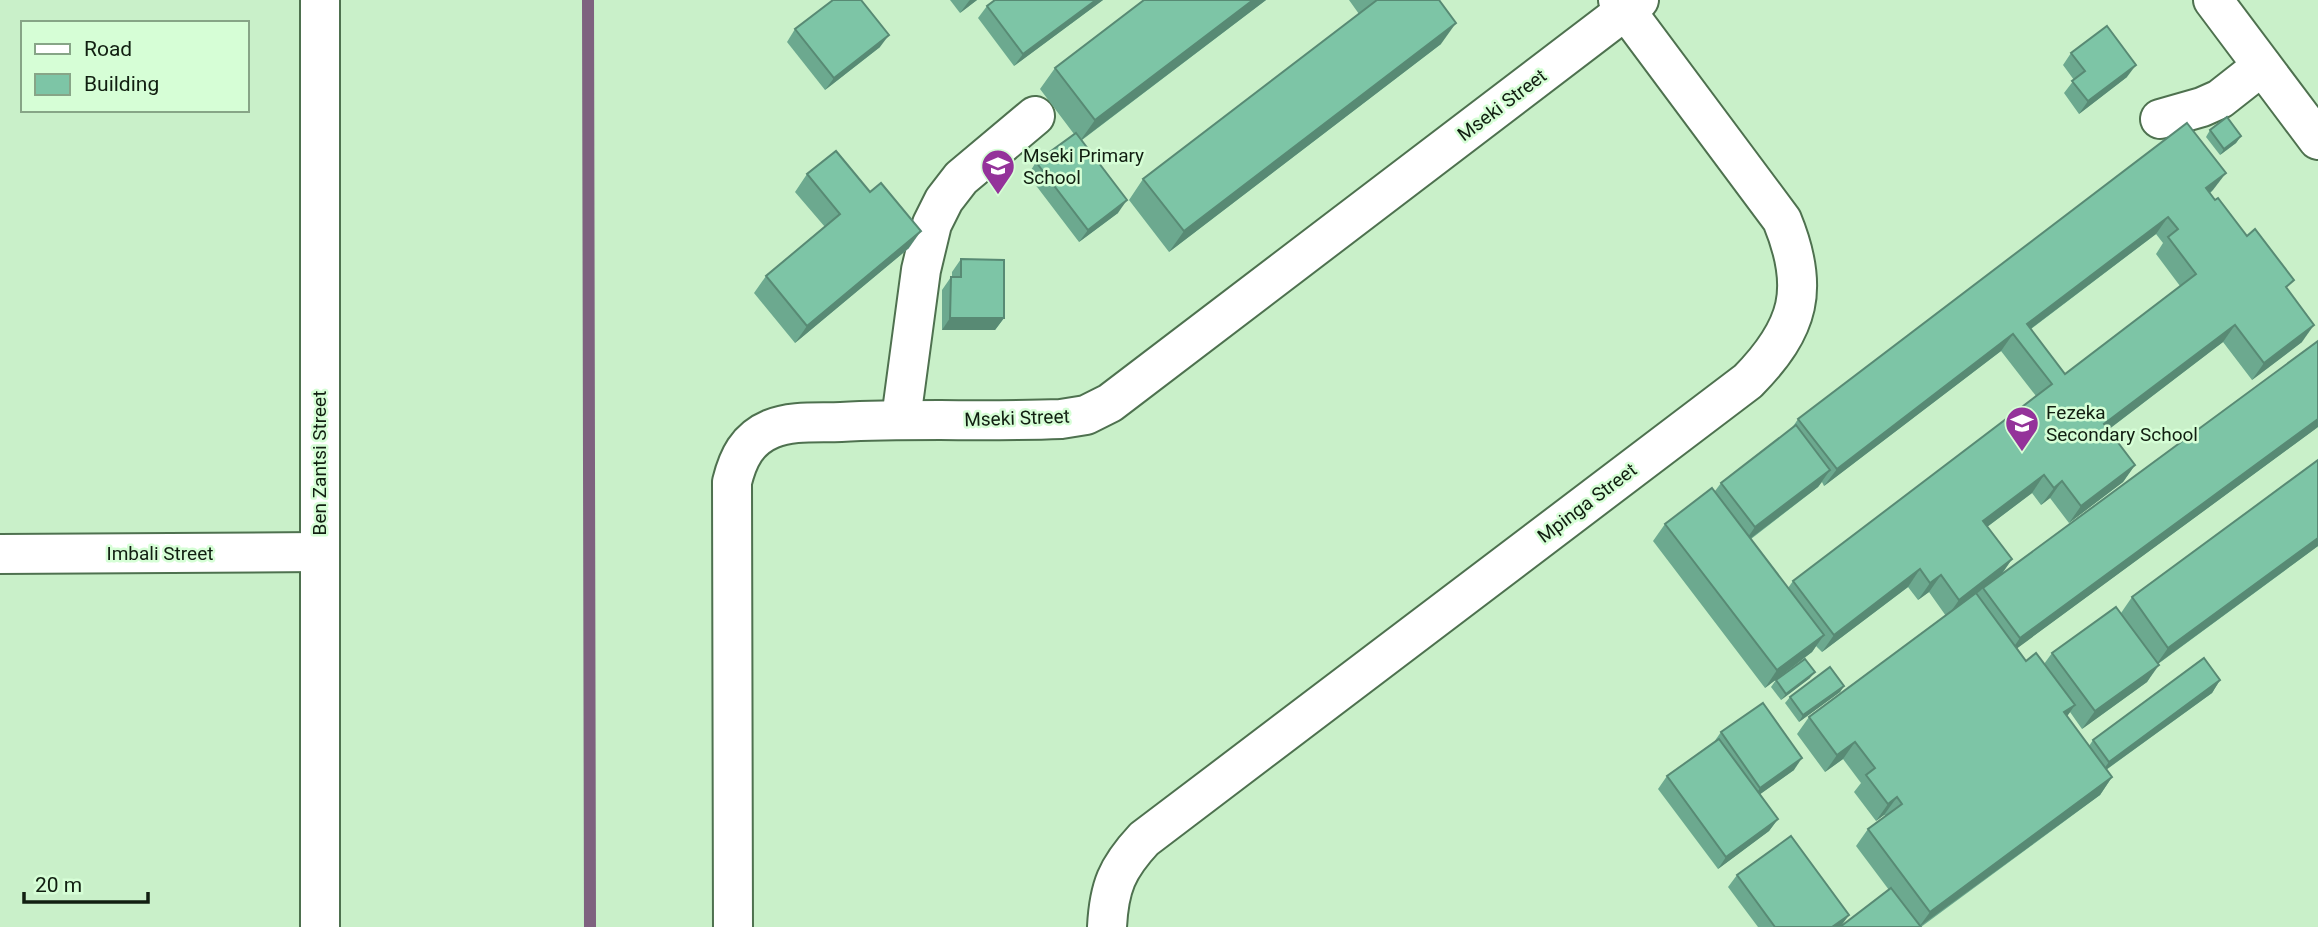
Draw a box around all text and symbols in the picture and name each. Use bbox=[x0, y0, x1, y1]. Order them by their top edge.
legend bbox=[21, 21, 248, 112]
text: Road bbox=[84, 37, 132, 61]
street label: Mseki Street bbox=[1453, 64, 1551, 146]
text: Building bbox=[84, 72, 159, 96]
place label: Mseki Primary School bbox=[1023, 144, 1144, 189]
school or university icon: Mseki Primary School bbox=[979, 147, 1017, 196]
street label: Ben Zantsi Street bbox=[308, 391, 331, 535]
place label: Fezeka Secondary School bbox=[2046, 401, 2198, 446]
school or university icon: Fezeka Secondary School bbox=[2003, 404, 2041, 453]
street label: Mseki Street bbox=[964, 405, 1070, 431]
street label: Mpinga Street bbox=[1533, 458, 1641, 548]
street label: Imbali Street bbox=[107, 542, 213, 565]
scale bar bbox=[24, 860, 149, 904]
text: 20 m bbox=[35, 873, 82, 897]

